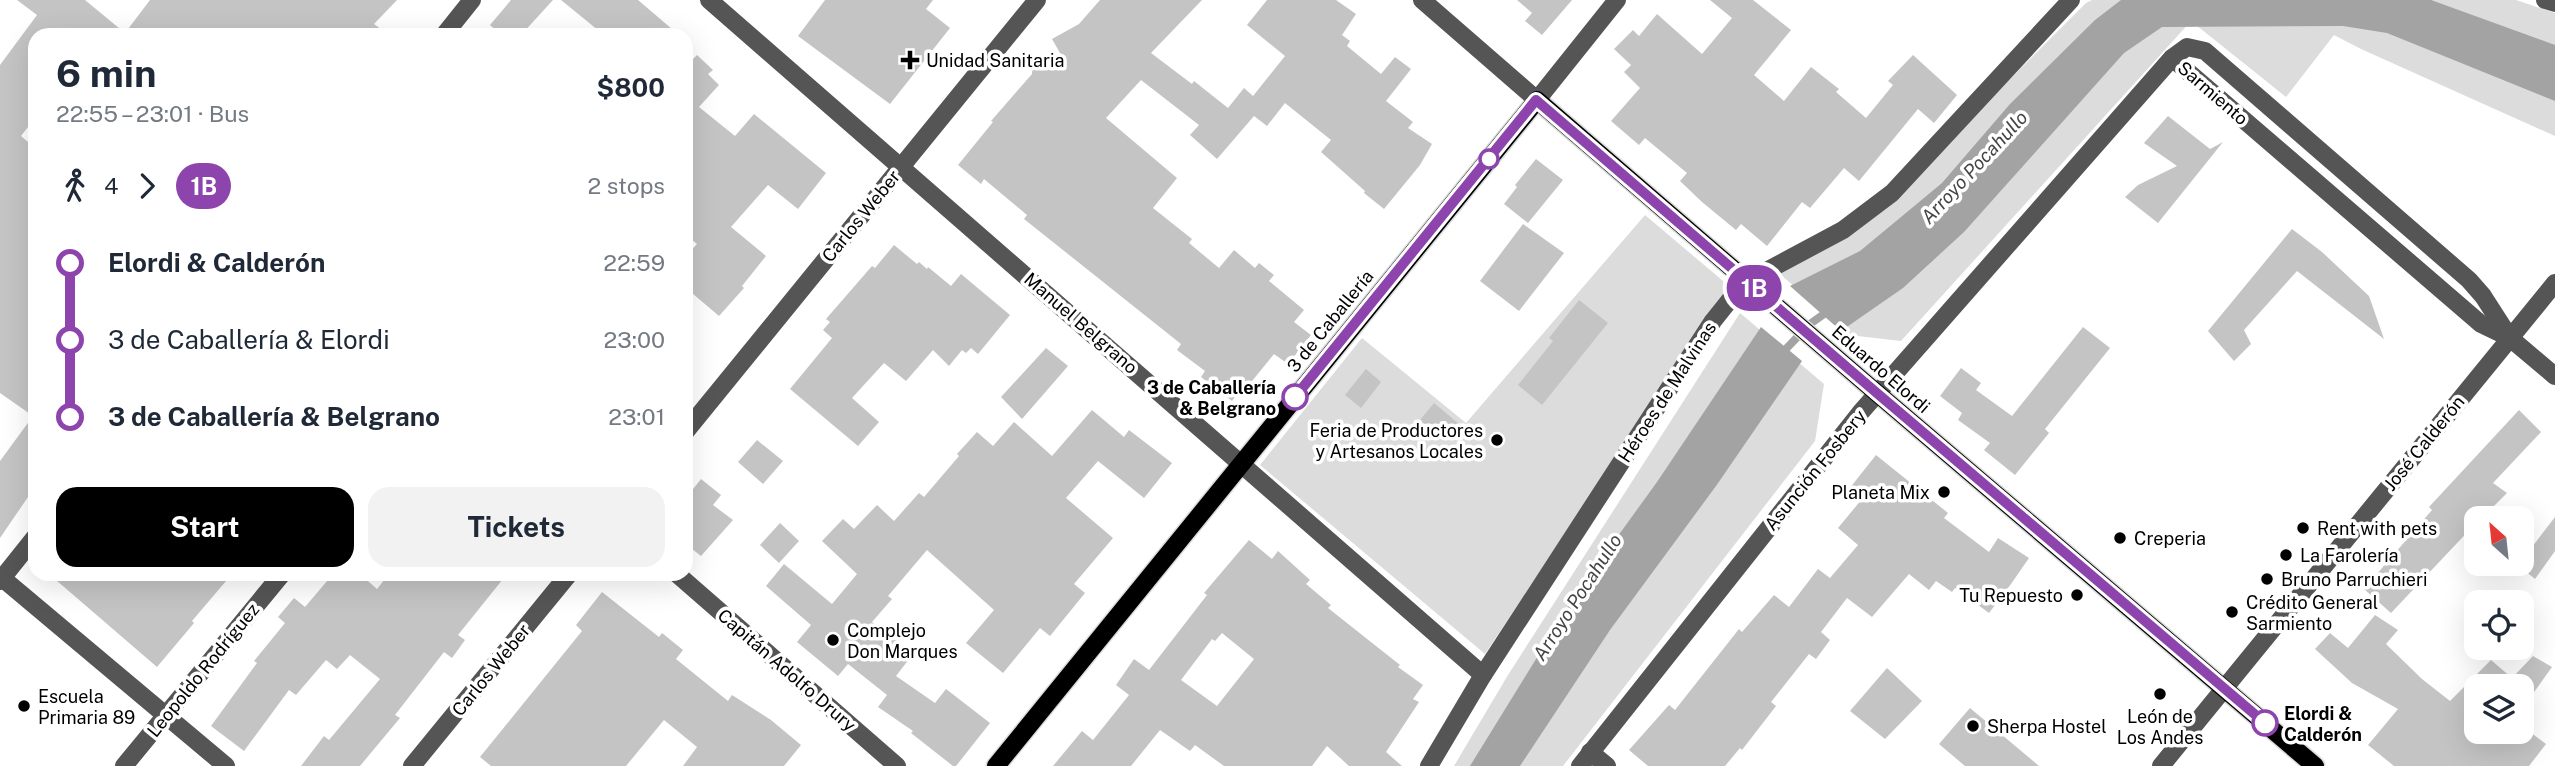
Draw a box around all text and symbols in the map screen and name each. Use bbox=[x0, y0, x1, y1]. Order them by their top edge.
marker: Unidad Sanitaria bbox=[900, 50, 920, 70]
place label: Unidad Sanitaria bbox=[926, 50, 1064, 71]
text: 6 min bbox=[56, 51, 157, 96]
street label: Sarmiento bbox=[2174, 57, 2252, 129]
text: $800 bbox=[597, 72, 665, 103]
text: 22:55 – 23:01 · Bus bbox=[56, 100, 249, 127]
water label: Arroyo Pocahullo bbox=[1916, 106, 2032, 228]
unlabelled marker bbox=[1479, 149, 1499, 169]
street label: Carlos Weber bbox=[818, 166, 904, 266]
icon: walk bbox=[56, 167, 94, 205]
icon: forward bbox=[128, 167, 166, 205]
text: 4 bbox=[104, 172, 118, 199]
text: 1B bbox=[190, 172, 217, 200]
text: 2 stops bbox=[587, 172, 665, 199]
text: Elordi & Calderón bbox=[108, 247, 325, 278]
text: 22:59 bbox=[603, 249, 665, 276]
line badge: 1B bbox=[1722, 265, 1786, 311]
street label: 3 de Caballería bbox=[1282, 266, 1378, 376]
street label: Manuel Belgrano bbox=[1020, 268, 1142, 378]
text: 1B bbox=[1741, 274, 1767, 302]
street label: Héroes de Malvinas bbox=[1614, 318, 1720, 466]
street label: Eduardo Elordi bbox=[1828, 321, 1934, 417]
text: 3 de Caballería & Elordi bbox=[108, 324, 390, 355]
text: 23:00 bbox=[604, 326, 665, 353]
place label: 3 de Caballería & Belgrano bbox=[1147, 377, 1276, 419]
marker: 3 de Caballería & Belgrano bbox=[1282, 384, 1308, 410]
street label: José Calderón bbox=[2379, 391, 2469, 495]
text: 3 de Caballería & Belgrano bbox=[108, 401, 440, 432]
text: 23:01 bbox=[608, 403, 665, 430]
street label: Asunción Fosbery bbox=[1760, 405, 1870, 535]
place label: Feria de Productores y Artesanos Locales bbox=[1309, 420, 1483, 462]
marker: Feria de Productores y Artesanos Locales bbox=[1489, 432, 1505, 448]
place label: Planeta Mix bbox=[1831, 482, 1930, 503]
marker: Planeta Mix bbox=[1936, 484, 1952, 500]
button: Start bbox=[56, 487, 354, 567]
button: Tickets bbox=[368, 487, 665, 567]
north arrow bbox=[2464, 506, 2534, 576]
map controls bbox=[2464, 506, 2534, 744]
place label: Rent with pets bbox=[2317, 518, 2437, 539]
marker: Rent with pets bbox=[2295, 520, 2311, 536]
place label: Creperia bbox=[2134, 528, 2206, 549]
water label: Arroyo Pocahullo bbox=[1528, 530, 1626, 664]
marker: Creperia bbox=[2112, 530, 2128, 546]
place label: La Farolería bbox=[2300, 545, 2399, 566]
marker: La Farolería bbox=[2278, 547, 2294, 563]
place label: Bruno Parruchieri bbox=[2281, 569, 2427, 590]
marker: Bruno Parruchieri bbox=[2259, 571, 2275, 587]
place label: Tu Repuesto bbox=[1959, 585, 2063, 606]
marker: Tu Repuesto bbox=[2069, 587, 2085, 603]
button: locate bbox=[2464, 590, 2534, 660]
place label: Crédito General Sarmiento bbox=[2246, 592, 2378, 634]
street label: Leopoldo Rodríguez bbox=[143, 599, 263, 741]
street label: Capitán Adolfo Drury bbox=[714, 604, 861, 736]
marker: Crédito General Sarmiento bbox=[2224, 604, 2240, 620]
street label: Carlos Weber bbox=[448, 620, 534, 720]
place label: Complejo Don Marques bbox=[847, 620, 958, 662]
marker: Complejo Don Marques bbox=[825, 632, 841, 648]
button: layers bbox=[2464, 674, 2534, 744]
place label: Escuela Primaria 89 bbox=[38, 686, 135, 728]
marker: León de Los Andes bbox=[2152, 686, 2168, 702]
marker: Escuela Primaria 89 bbox=[16, 698, 32, 714]
place label: Elordi & Calderón bbox=[2284, 703, 2362, 745]
place label: León de Los Andes bbox=[2117, 706, 2203, 748]
marker: Elordi & Calderón bbox=[2252, 710, 2278, 736]
place label: Sherpa Hostel bbox=[1987, 716, 2107, 737]
marker: Sherpa Hostel bbox=[1965, 718, 1981, 734]

